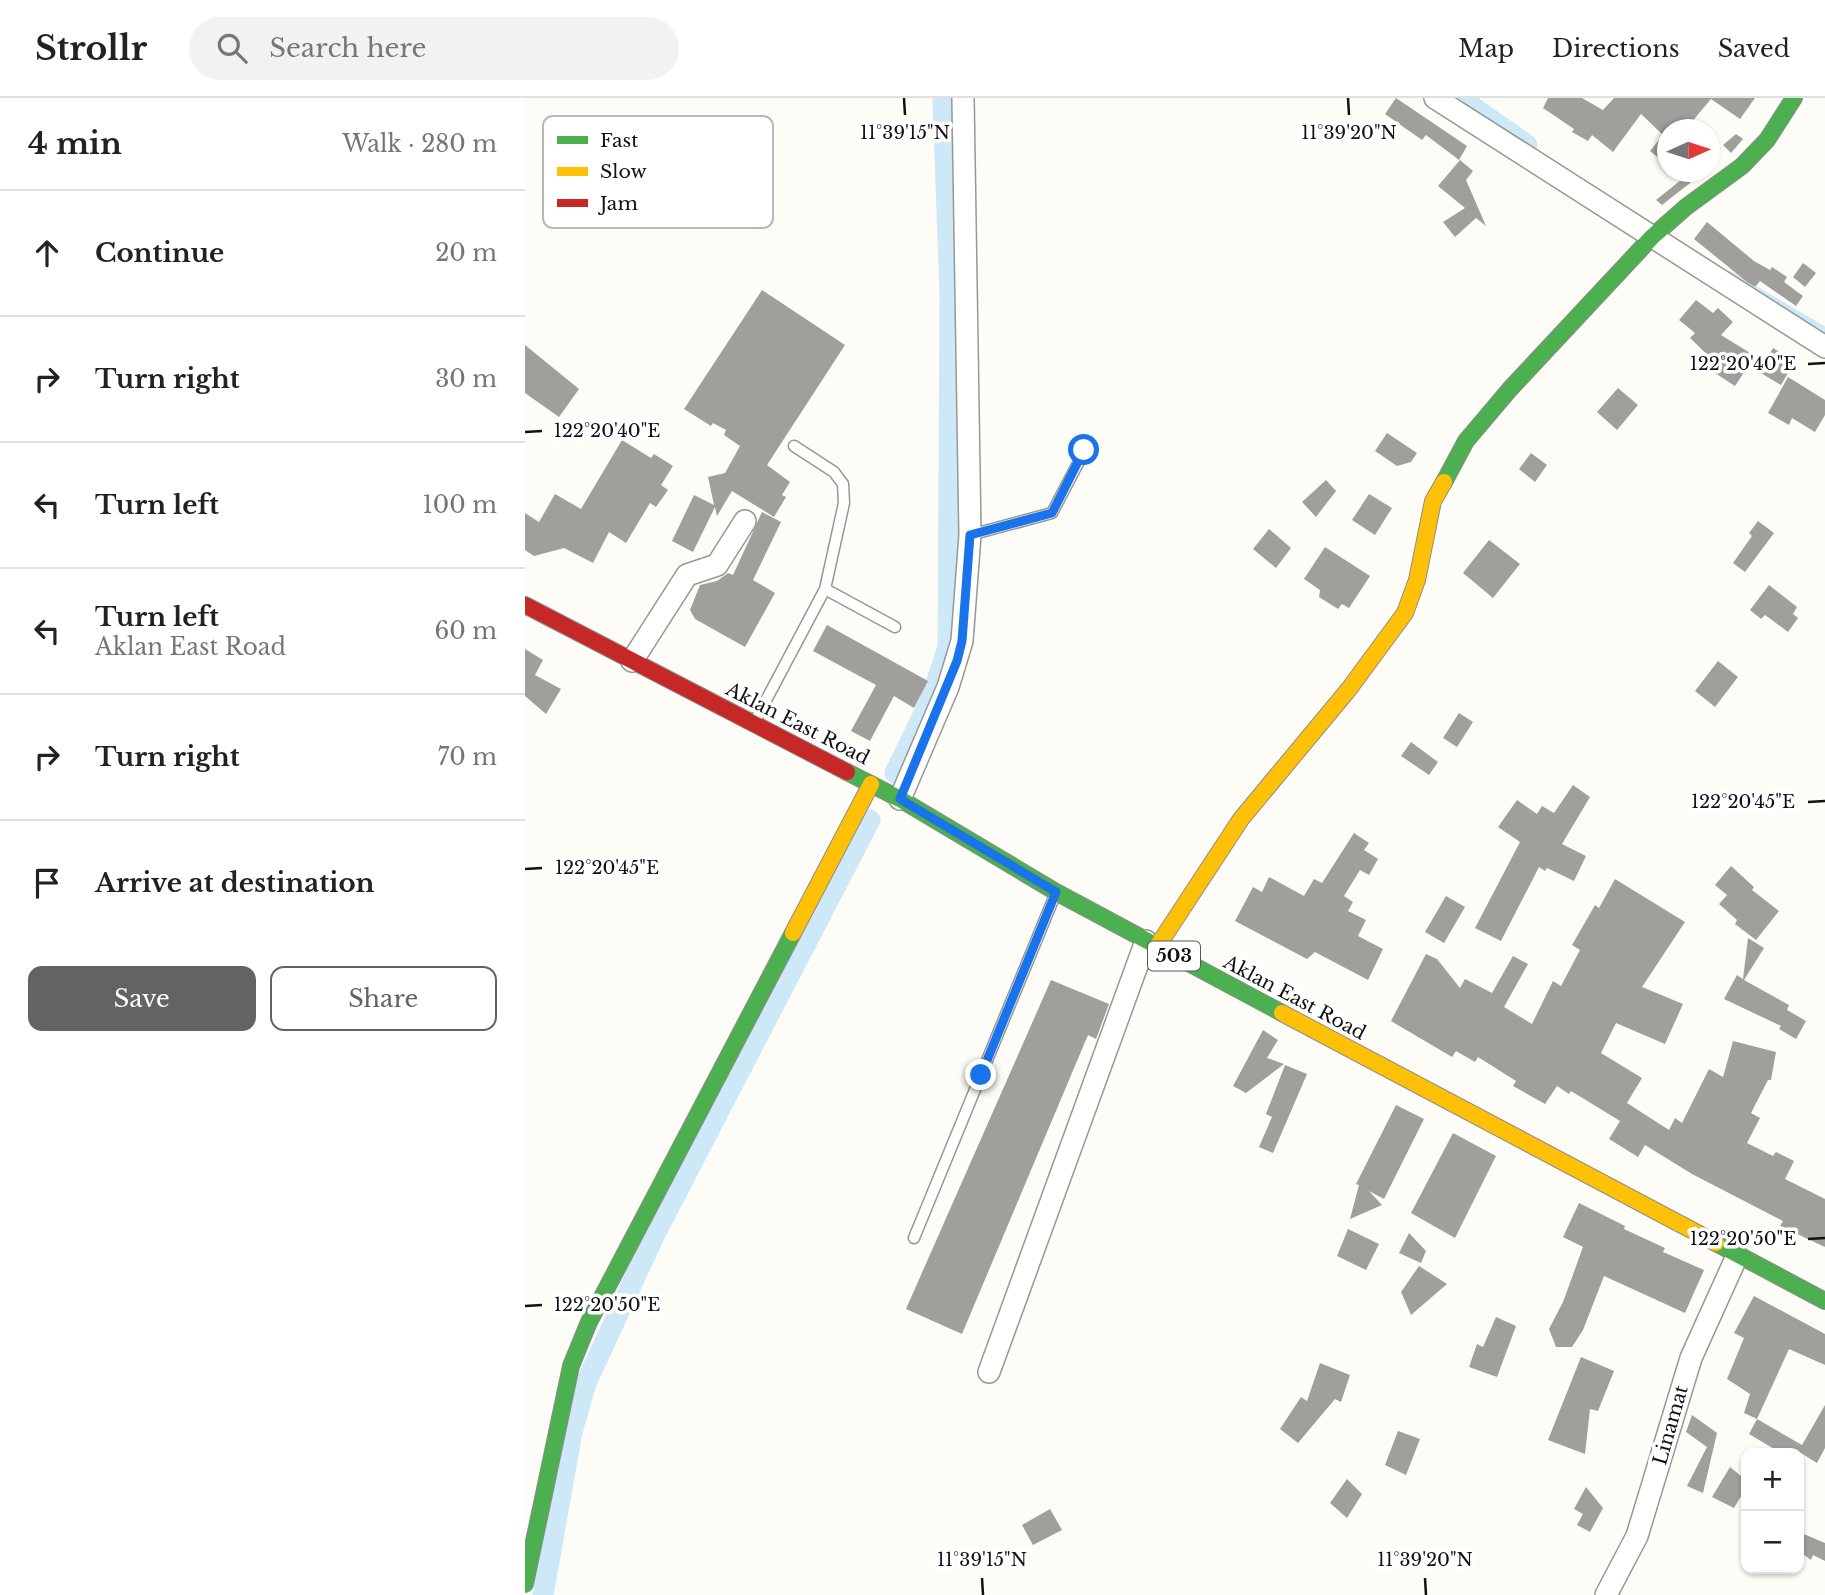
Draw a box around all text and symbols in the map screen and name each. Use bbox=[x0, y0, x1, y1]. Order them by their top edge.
search box bbox=[189, 17, 679, 80]
text: Strollr bbox=[35, 28, 147, 69]
icon: search bbox=[213, 29, 251, 67]
text: Search here bbox=[269, 32, 426, 64]
text: Map bbox=[1458, 34, 1514, 63]
text: Directions bbox=[1552, 34, 1680, 63]
text: Saved bbox=[1718, 34, 1790, 63]
legend bbox=[543, 116, 773, 228]
north arrow bbox=[1657, 119, 1720, 182]
text: 11°39'15"N bbox=[860, 122, 950, 144]
text: 11°39'20"N bbox=[1301, 122, 1397, 144]
text: 4 min bbox=[28, 125, 122, 162]
text: Fast bbox=[600, 129, 639, 152]
text: Walk · 280 m bbox=[342, 130, 497, 158]
text: Slow bbox=[600, 160, 647, 183]
text: Jam bbox=[597, 192, 638, 215]
icon: ahead bbox=[28, 234, 66, 272]
text: Continue bbox=[95, 237, 224, 269]
text: 20 m bbox=[435, 239, 497, 267]
text: 122°20'40"E bbox=[1690, 353, 1796, 375]
icon: right bbox=[28, 360, 66, 398]
text: Turn right bbox=[95, 363, 240, 395]
text: 30 m bbox=[435, 365, 497, 393]
text: 122°20'40"E bbox=[554, 420, 660, 442]
route start bbox=[1068, 434, 1099, 465]
icon: left bbox=[28, 486, 66, 524]
text: Turn left bbox=[95, 489, 219, 521]
text: 100 m bbox=[423, 491, 497, 519]
text: Turn left bbox=[95, 601, 219, 633]
icon: left bbox=[28, 612, 66, 650]
text: 60 m bbox=[435, 617, 497, 645]
text: Aklan East Road bbox=[95, 633, 286, 661]
street label: Aklan East Road bbox=[721, 677, 873, 770]
icon: right bbox=[28, 738, 66, 776]
text: Turn right bbox=[95, 741, 240, 773]
text: 70 m bbox=[438, 743, 497, 771]
text: 122°20'45"E bbox=[1691, 791, 1795, 813]
text: 122°20'45"E bbox=[555, 857, 659, 879]
icon: arrive bbox=[28, 864, 66, 902]
text: Arrive at destination bbox=[95, 867, 375, 899]
road number: 503 bbox=[1148, 942, 1200, 970]
street label: Aklan East Road bbox=[1219, 950, 1370, 1045]
button: Save bbox=[28, 966, 256, 1031]
button: Share bbox=[270, 966, 497, 1031]
route end bbox=[965, 1059, 996, 1090]
text: 122°20'50"E bbox=[1690, 1228, 1796, 1250]
text: 122°20'50"E bbox=[554, 1294, 660, 1316]
street label: Linamat bbox=[1648, 1382, 1693, 1468]
map controls bbox=[1741, 1448, 1804, 1574]
button: + bbox=[1741, 1448, 1804, 1511]
button: − bbox=[1741, 1511, 1804, 1574]
text: 11°39'15"N bbox=[937, 1549, 1027, 1571]
text: 11°39'20"N bbox=[1377, 1549, 1473, 1571]

